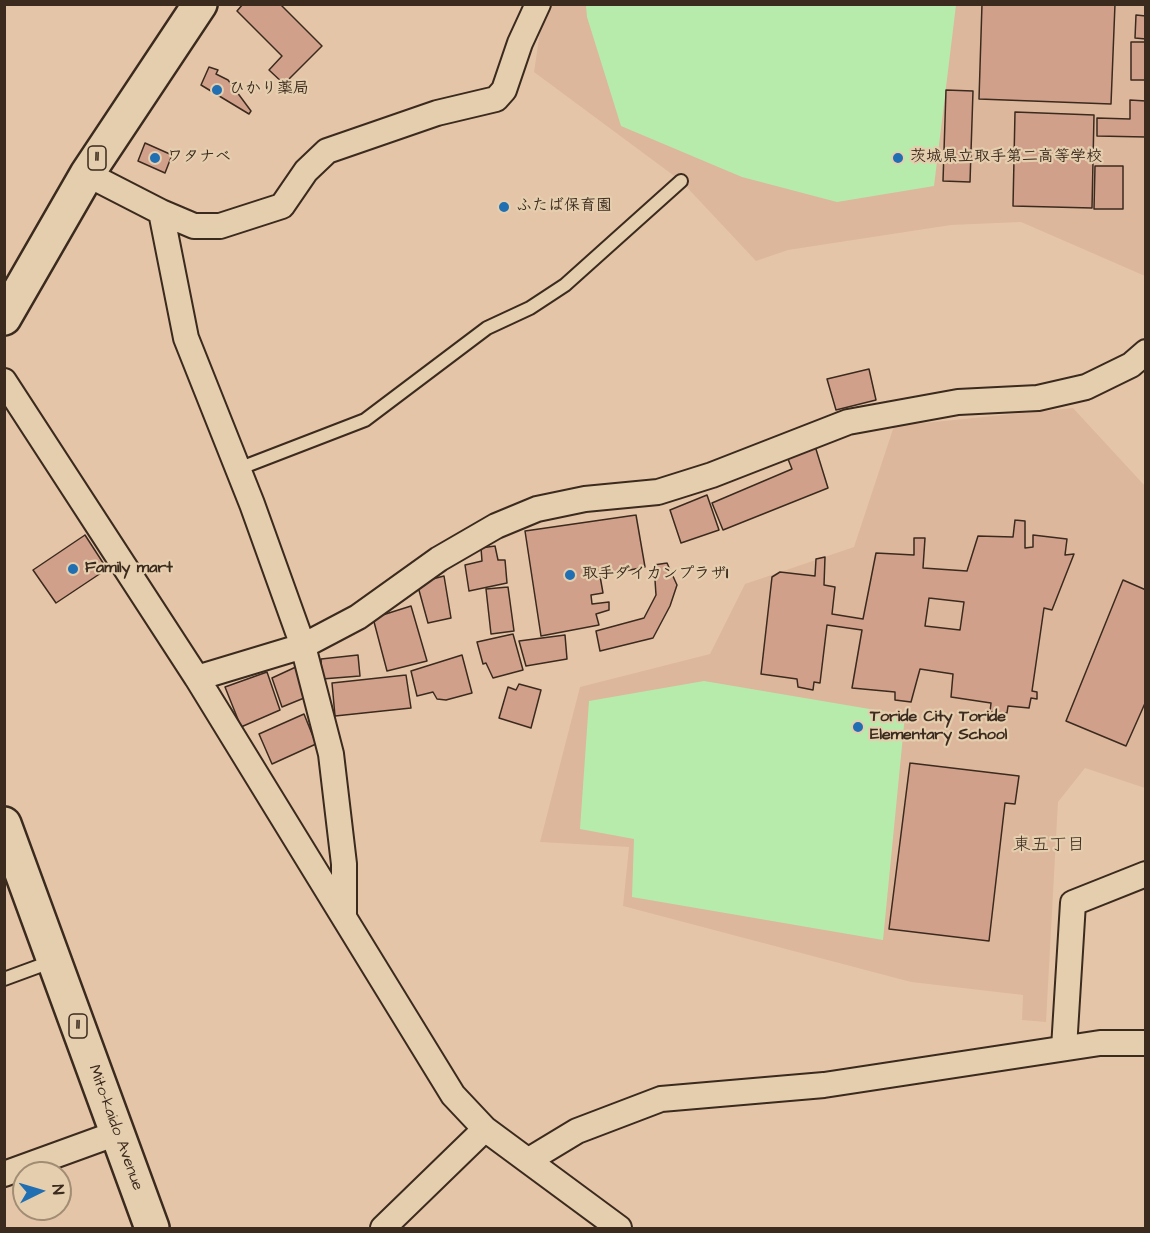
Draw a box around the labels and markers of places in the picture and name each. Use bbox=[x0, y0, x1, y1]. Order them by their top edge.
place label: ひかり薬局 bbox=[229, 80, 309, 100]
marker: ひかり薬局 bbox=[210, 83, 224, 97]
place label: ワタナベ bbox=[167, 148, 231, 168]
place label: 茨城県立取手第二高等学校 bbox=[910, 148, 1102, 168]
marker: ワタナベ bbox=[148, 151, 162, 165]
marker: 茨城県立取手第二高等学校 bbox=[891, 151, 905, 165]
place label: ふたば保育園 bbox=[516, 197, 612, 217]
marker: ふたば保育園 bbox=[497, 200, 511, 214]
place label: Family mart bbox=[85, 559, 173, 579]
marker: Family mart bbox=[66, 562, 80, 576]
place label: 取手ダイカンプラザI bbox=[582, 565, 728, 585]
marker: 取手ダイカンプラザI bbox=[563, 568, 577, 582]
place label: Toride City Toride Elementary School bbox=[870, 708, 1007, 746]
marker: Toride City Toride Elementary School bbox=[851, 720, 865, 734]

